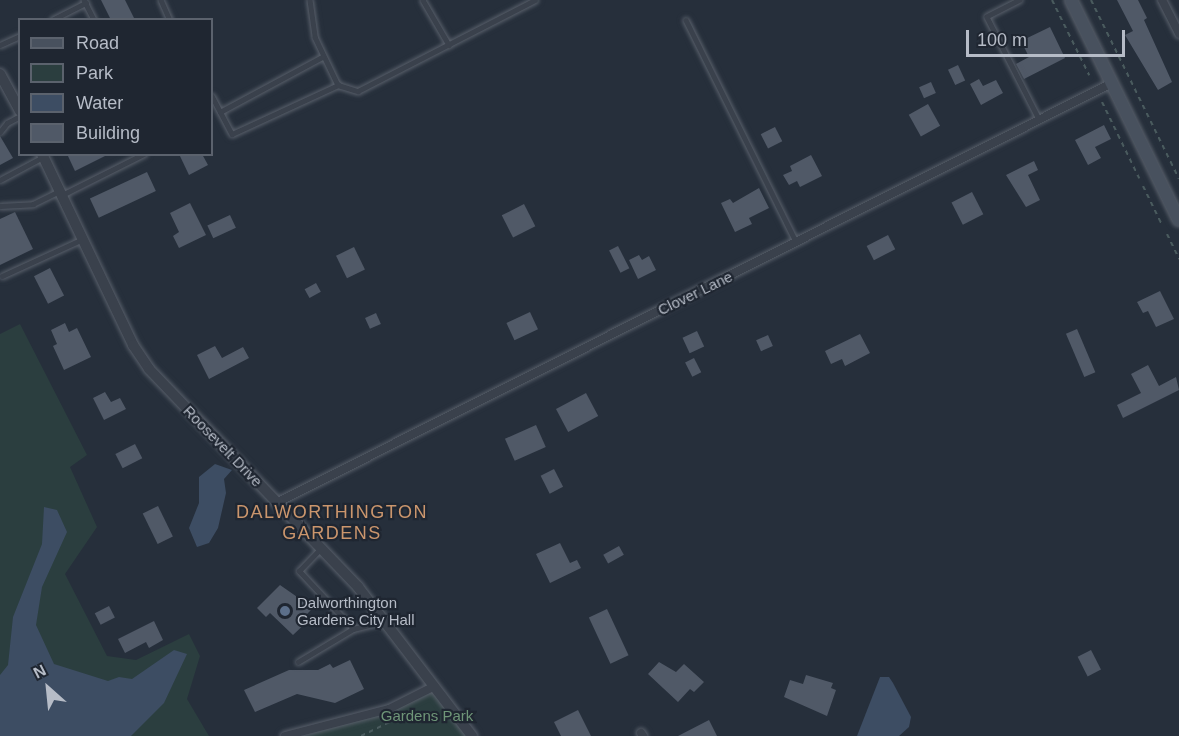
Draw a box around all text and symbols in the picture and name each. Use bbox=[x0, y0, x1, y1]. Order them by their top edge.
legend bbox=[18, 18, 213, 156]
scale bar bbox=[969, 18, 1128, 56]
text: 100 m bbox=[977, 30, 1027, 50]
text: Road bbox=[76, 33, 119, 53]
text: Park bbox=[76, 63, 113, 83]
text: Water bbox=[76, 93, 123, 113]
text: Building bbox=[76, 123, 140, 143]
street label: Clover Lane bbox=[655, 267, 735, 319]
street label: Roosevelt Drive bbox=[180, 402, 266, 490]
district label: DALWORTHINGTON GARDENS bbox=[236, 502, 428, 544]
place label: Dalworthington Gardens City Hall bbox=[297, 593, 415, 628]
marker: Dalworthington Gardens City Hall bbox=[278, 604, 292, 618]
north arrow bbox=[18, 658, 78, 718]
text: N bbox=[31, 661, 49, 682]
park label: Gardens Park bbox=[381, 707, 473, 725]

